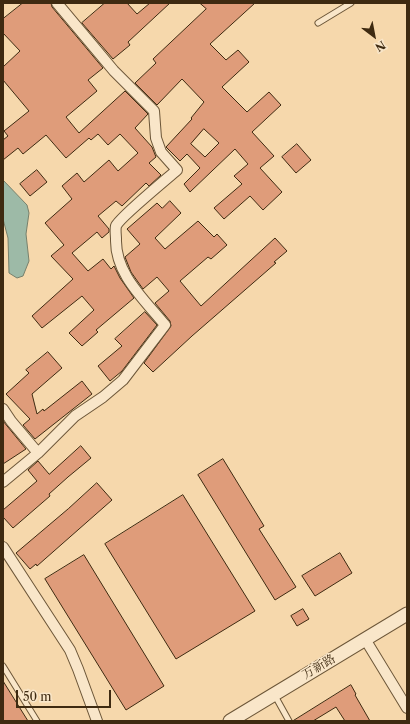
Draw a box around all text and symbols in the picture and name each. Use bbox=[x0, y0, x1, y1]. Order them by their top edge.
north arrow bbox=[354, 16, 394, 56]
text: N bbox=[373, 38, 388, 55]
street label: 万新路 bbox=[300, 652, 338, 682]
scale bar bbox=[18, 682, 113, 708]
text: 50 m bbox=[23, 689, 52, 704]

